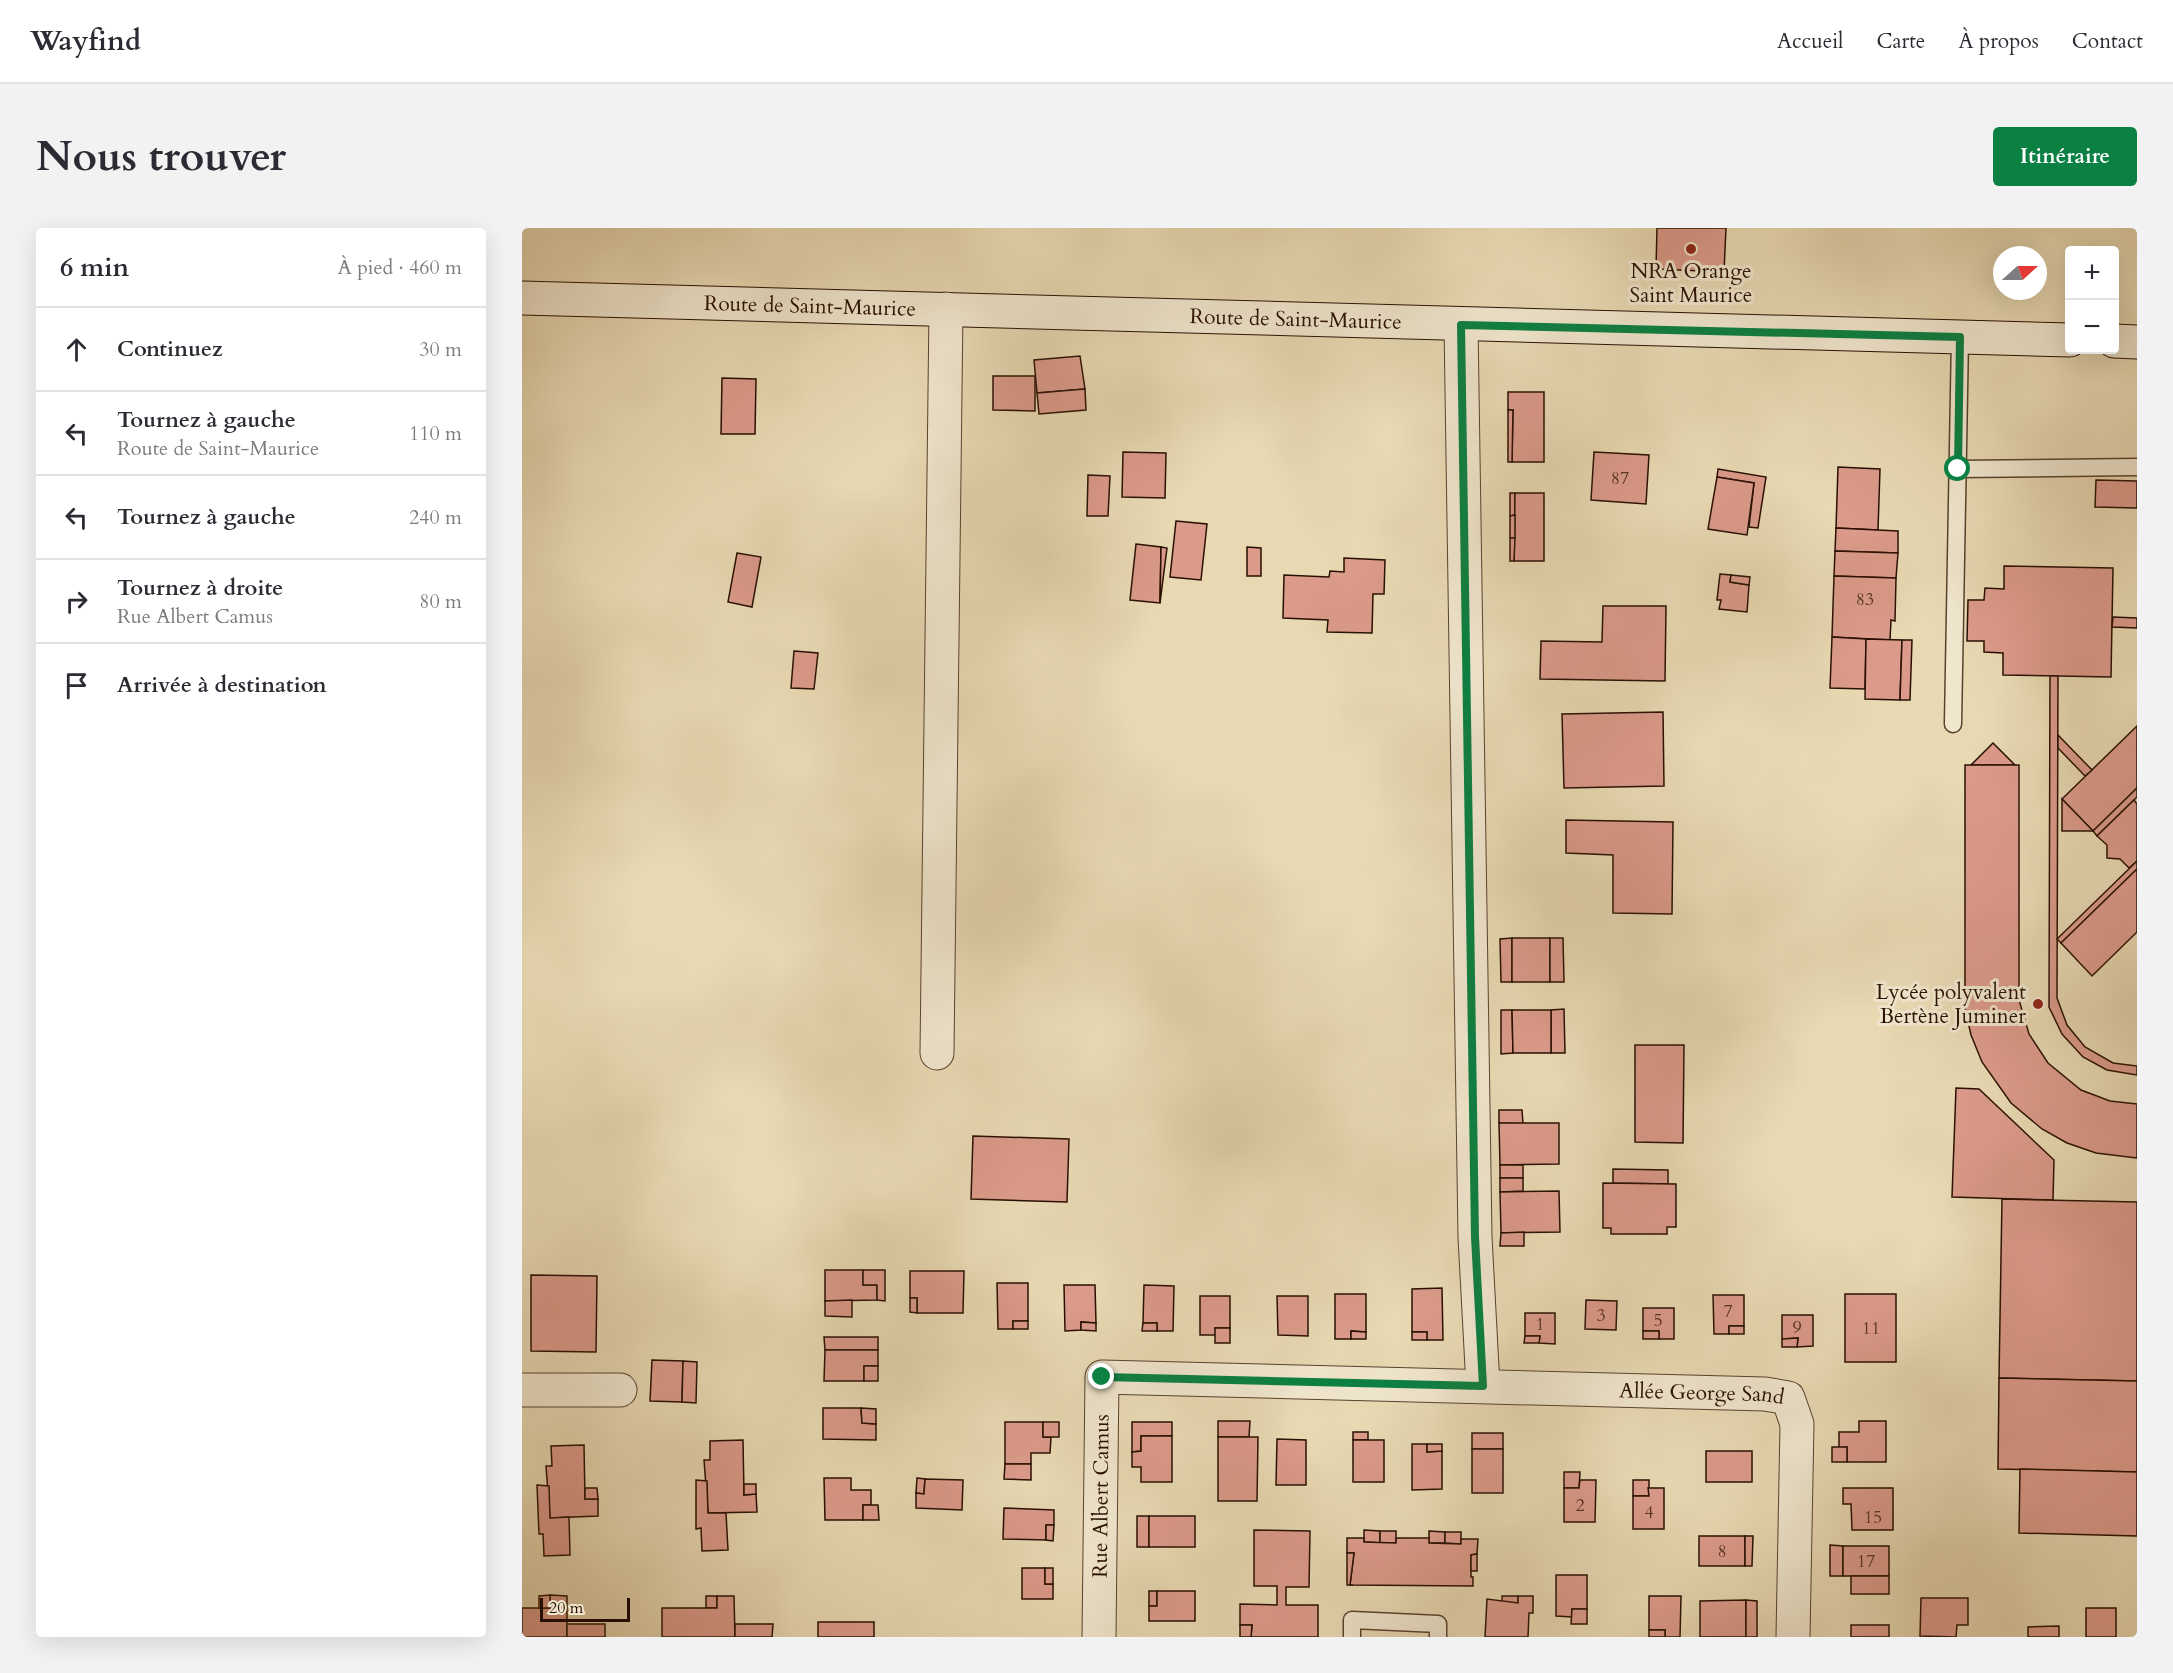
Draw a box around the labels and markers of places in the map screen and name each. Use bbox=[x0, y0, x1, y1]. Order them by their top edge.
marker: NRA Orange Saint Maurice bbox=[1684, 242, 1698, 256]
place label: NRA Orange Saint Maurice bbox=[1630, 257, 1752, 310]
place label: Lycée polyvalent Bertène Juminer bbox=[1876, 978, 2026, 1031]
marker: Lycée polyvalent Bertène Juminer bbox=[2031, 997, 2045, 1011]

